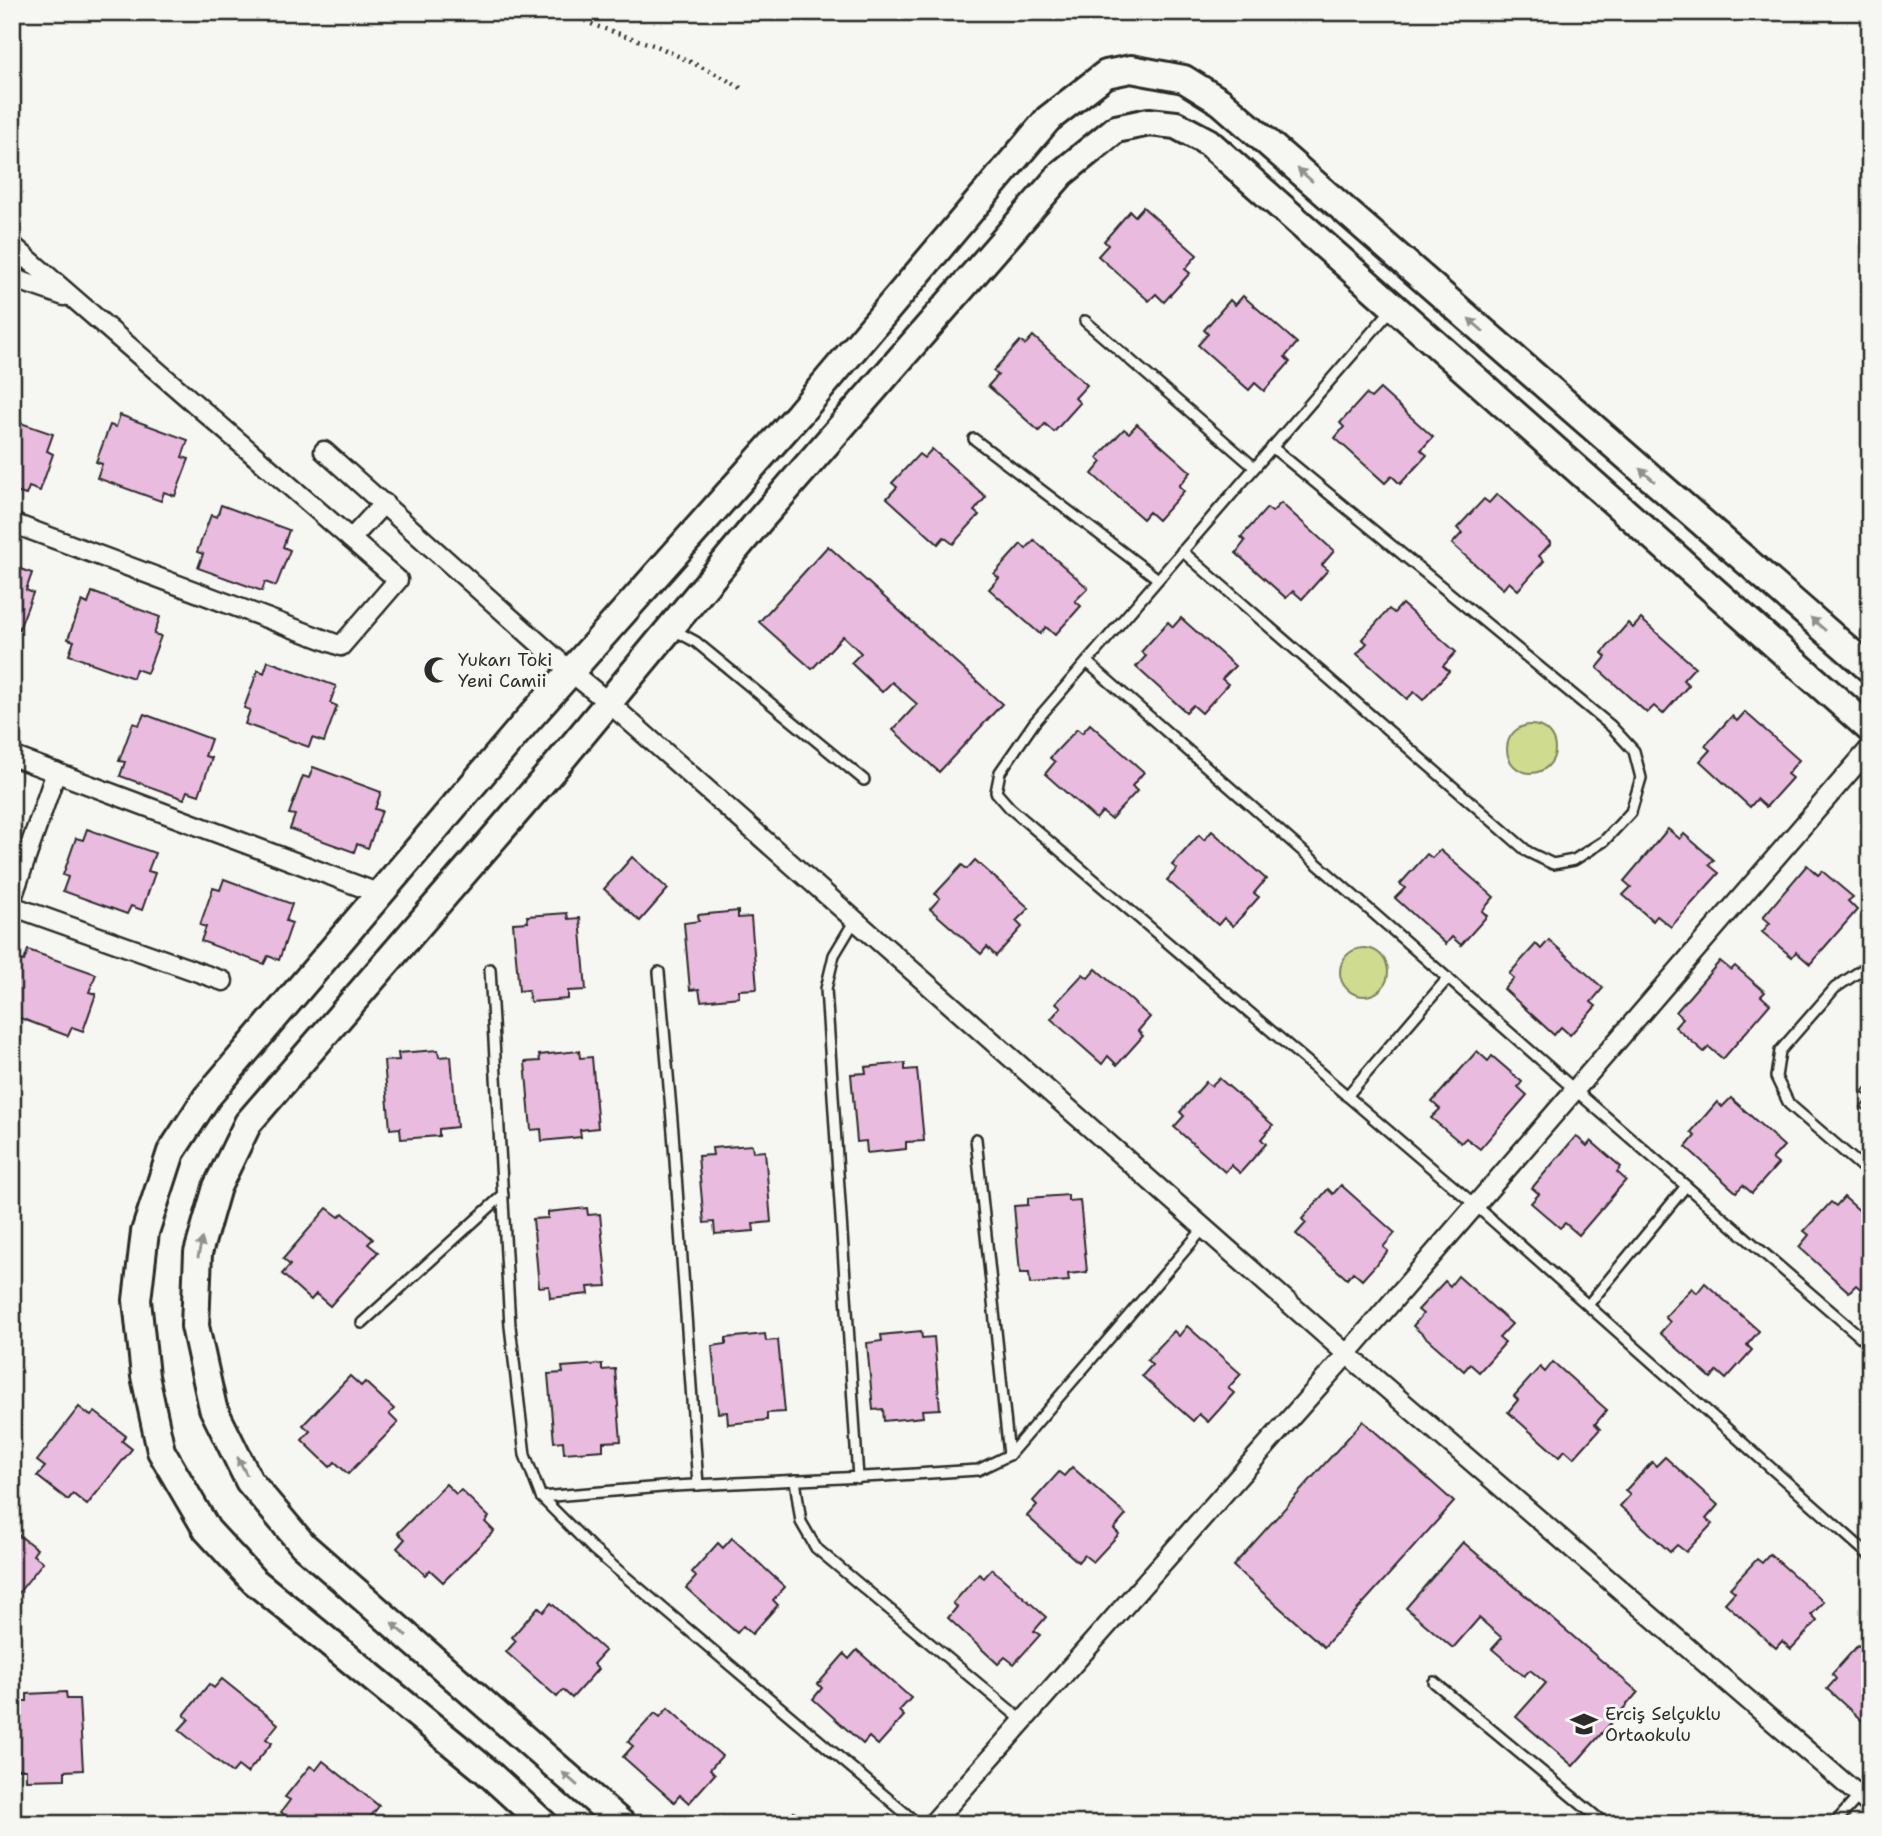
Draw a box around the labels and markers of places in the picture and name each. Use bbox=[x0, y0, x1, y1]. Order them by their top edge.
place label: Yukarı Toki Yeni Camii bbox=[458, 648, 552, 693]
mosque icon: Yukarı Toki Yeni Camii bbox=[422, 655, 452, 685]
place label: Erciş Selçuklu Ortaokulu bbox=[1605, 1702, 1721, 1747]
school or university icon: Erciş Selçuklu Ortaokulu bbox=[1569, 1709, 1599, 1739]

